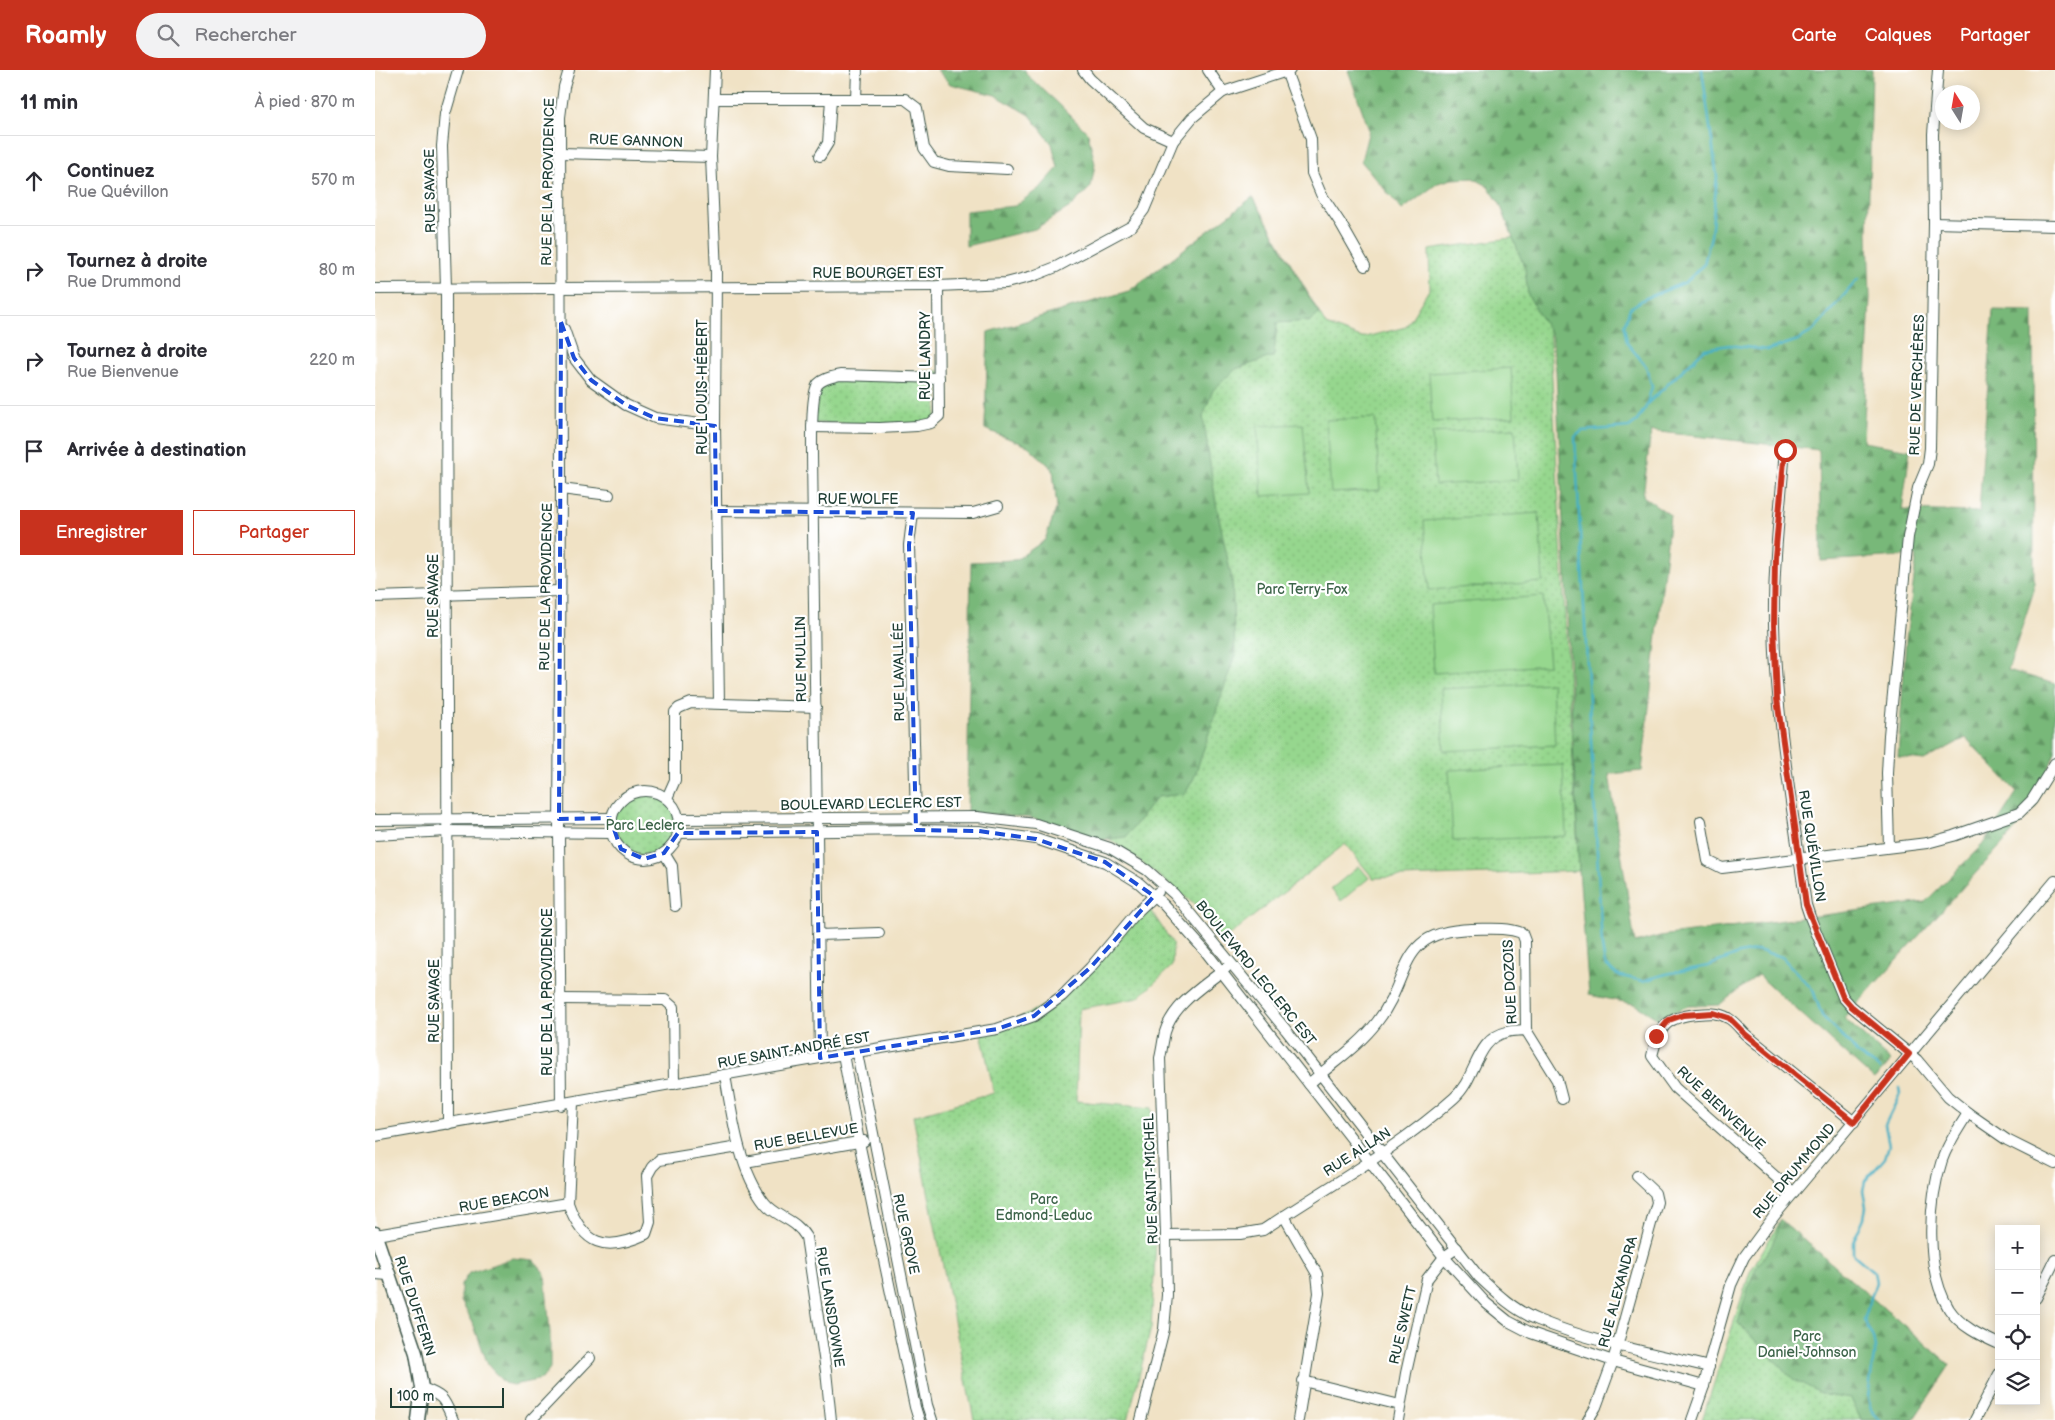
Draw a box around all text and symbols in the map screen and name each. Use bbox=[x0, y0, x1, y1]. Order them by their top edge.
search box bbox=[136, 13, 486, 58]
text: Roamly bbox=[25, 21, 106, 50]
icon: search bbox=[154, 21, 182, 49]
text: Rechercher bbox=[194, 24, 296, 47]
text: Carte bbox=[1791, 25, 1837, 46]
text: Calques bbox=[1865, 25, 1932, 46]
text: Partager bbox=[1960, 25, 2030, 46]
north arrow bbox=[1935, 85, 1980, 130]
text: 11 min bbox=[20, 90, 78, 115]
text: À pied · 870 m bbox=[255, 93, 355, 112]
street label: RUE DE LA PROVIDENCE bbox=[538, 98, 558, 266]
street label: RUE GANNON bbox=[589, 131, 683, 151]
street label: RUE SAVAGE bbox=[421, 149, 439, 233]
text: Continuez bbox=[67, 160, 154, 183]
icon: ahead bbox=[20, 167, 48, 195]
text: 570 m bbox=[311, 171, 355, 190]
text: Rue Quévillon bbox=[67, 183, 169, 202]
text: Tournez à droite bbox=[67, 250, 208, 273]
icon: right bbox=[20, 257, 48, 285]
text: 80 m bbox=[319, 261, 355, 280]
street label: RUE BOURGET EST bbox=[812, 265, 944, 282]
text: Rue Drummond bbox=[67, 273, 181, 292]
street label: RUE LANDRY bbox=[917, 311, 934, 400]
street label: RUE DE VERCHÈRES bbox=[1905, 314, 1928, 456]
street label: RUE LOUIS-HÉBERT bbox=[693, 318, 711, 455]
text: Tournez à droite bbox=[67, 340, 208, 363]
icon: right bbox=[20, 347, 48, 375]
text: 220 m bbox=[309, 351, 355, 370]
text: Rue Bienvenue bbox=[67, 363, 179, 382]
icon: arrive bbox=[20, 437, 48, 465]
text: Arrivée à destination bbox=[67, 439, 246, 462]
route start bbox=[1774, 439, 1797, 462]
street label: RUE WOLFE bbox=[817, 491, 899, 508]
street label: RUE DE LA PROVIDENCE bbox=[536, 503, 556, 671]
button: Enregistrer bbox=[20, 510, 183, 555]
button: Partager bbox=[193, 510, 355, 555]
street label: RUE SAVAGE bbox=[425, 554, 442, 638]
park label: Parc Terry-Fox bbox=[1256, 581, 1348, 598]
street label: RUE MULLIN bbox=[792, 616, 810, 702]
street label: RUE LAVALLÉE bbox=[889, 622, 908, 722]
street label: RUE QUÉVILLON bbox=[1795, 789, 1830, 903]
street label: BOULEVARD LECLERC EST bbox=[780, 794, 963, 814]
park label: Parc Leclerc bbox=[605, 817, 685, 834]
street label: BOULEVARD LECLERC EST bbox=[1192, 897, 1320, 1049]
street label: RUE DE LA PROVIDENCE bbox=[539, 908, 556, 1076]
street label: RUE DOZOIS bbox=[1499, 939, 1521, 1025]
street label: RUE SAVAGE bbox=[426, 959, 443, 1043]
route end bbox=[1645, 1025, 1668, 1048]
street label: RUE SAINT-ANDRÉ EST bbox=[716, 1027, 872, 1072]
street label: RUE BIENVENUE bbox=[1673, 1063, 1769, 1153]
street label: RUE SAINT-MICHEL bbox=[1140, 1113, 1162, 1245]
street label: RUE BELLEVUE bbox=[753, 1119, 859, 1155]
street label: RUE DRUMMOND bbox=[1749, 1120, 1839, 1222]
street label: RUE ALLAN bbox=[1320, 1124, 1394, 1180]
street label: RUE BEACON bbox=[458, 1184, 550, 1216]
park label: Parc Edmond-Leduc bbox=[995, 1191, 1093, 1224]
street label: RUE GROVE bbox=[889, 1192, 923, 1276]
map controls bbox=[1995, 1225, 2040, 1405]
button: + bbox=[1995, 1225, 2040, 1270]
street label: RUE ALEXANDRA bbox=[1595, 1234, 1641, 1350]
street label: RUE LANSDOWNE bbox=[812, 1246, 848, 1368]
street label: RUE DUFFERIN bbox=[391, 1254, 439, 1358]
button: − bbox=[1995, 1270, 2040, 1315]
street label: RUE SWETT bbox=[1386, 1283, 1420, 1366]
button: locate bbox=[1995, 1315, 2040, 1360]
park label: Parc Daniel-Johnson bbox=[1757, 1328, 1857, 1361]
button: layers bbox=[1995, 1360, 2040, 1405]
scale bar bbox=[390, 1385, 504, 1408]
text: 100 m bbox=[397, 1388, 434, 1405]

